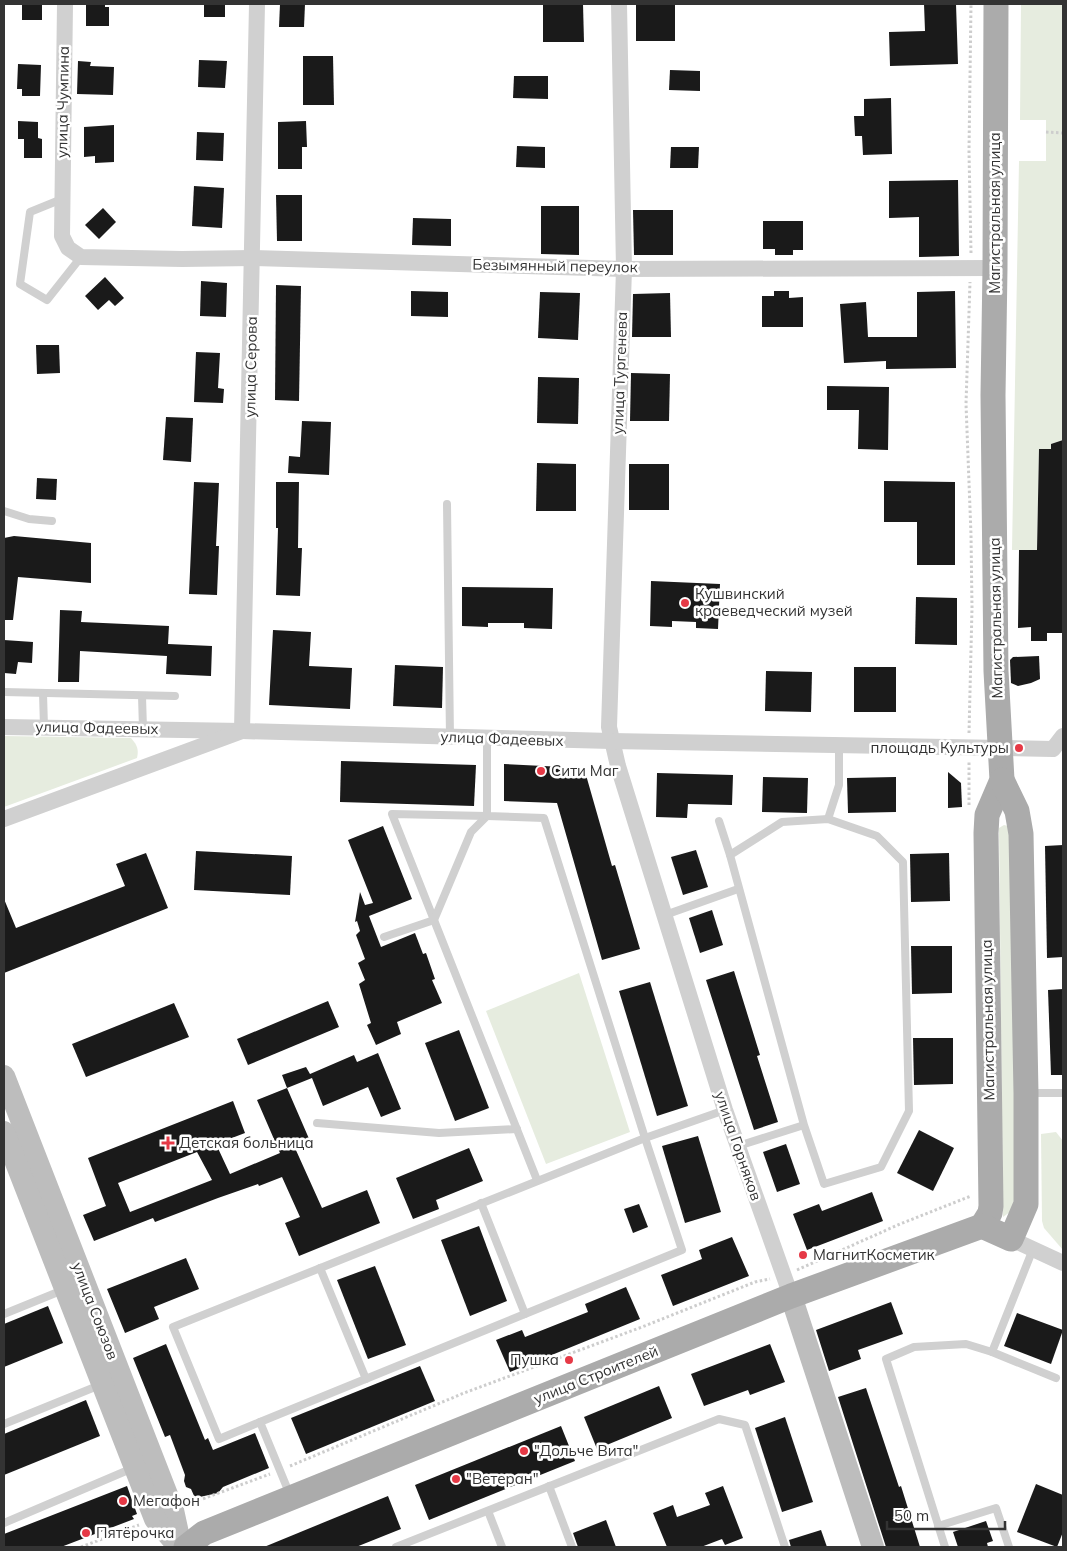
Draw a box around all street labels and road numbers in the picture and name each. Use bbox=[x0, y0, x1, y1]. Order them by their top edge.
street label: улица Чумпина bbox=[52, 46, 73, 158]
street label: Магистральная улица bbox=[985, 132, 1004, 294]
street label: Безымянный переулок bbox=[472, 255, 639, 276]
street label: улица Тургенева bbox=[608, 311, 631, 435]
street label: улица Серова bbox=[240, 316, 261, 418]
street label: Магистральная улица bbox=[985, 537, 1006, 699]
street label: улица Фадеевых bbox=[35, 717, 159, 738]
street label: улица Фадеевых bbox=[440, 727, 564, 750]
street label: Магистральная улица bbox=[977, 939, 998, 1101]
street label: улица Горняков bbox=[711, 1089, 766, 1203]
street label: улица Союзов bbox=[68, 1259, 123, 1362]
street label: улица Строителей bbox=[531, 1341, 661, 1408]

